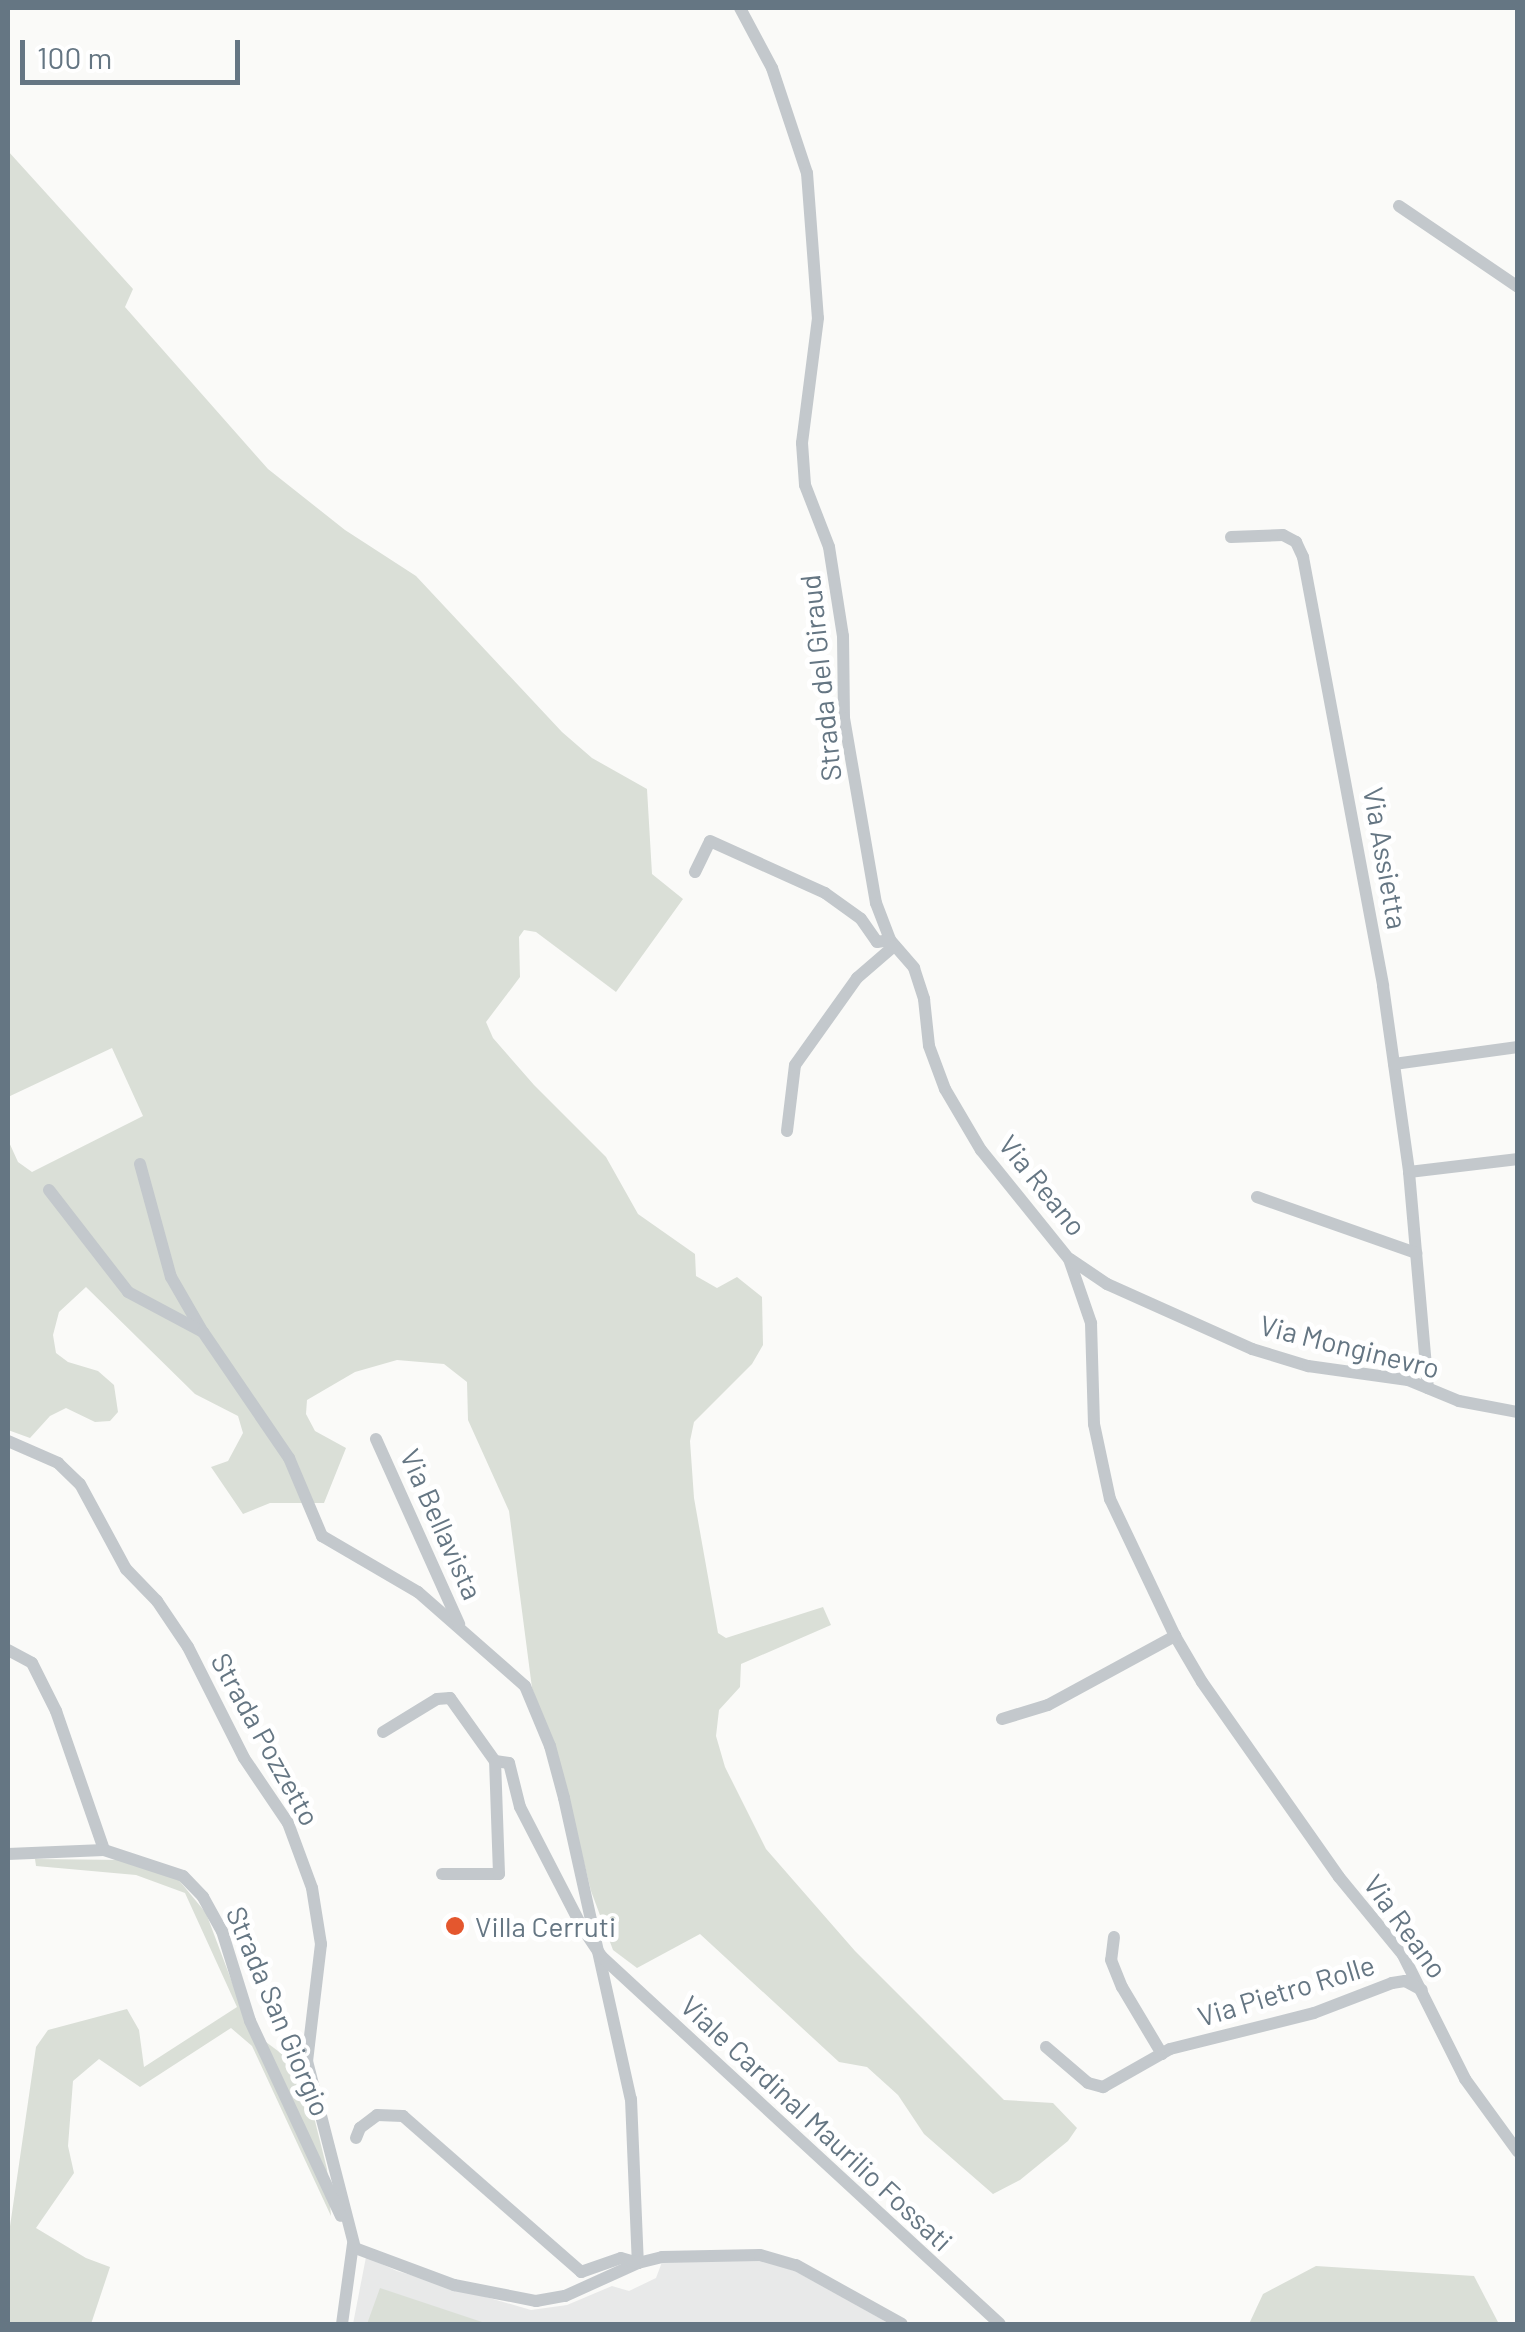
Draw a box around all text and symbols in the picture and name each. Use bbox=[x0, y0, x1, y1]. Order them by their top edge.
scale bar bbox=[25, 20, 245, 82]
text: 100 m bbox=[37, 39, 112, 75]
street label: Strada del Giraud bbox=[792, 573, 848, 783]
street label: Via Assietta bbox=[1357, 784, 1415, 932]
street label: Via Reano bbox=[992, 1128, 1094, 1242]
street label: Via Monginevro bbox=[1257, 1307, 1443, 1385]
street label: Via Bellavista bbox=[394, 1443, 490, 1605]
street label: Strada Pozzetto bbox=[205, 1647, 327, 1831]
street label: Via Reano bbox=[1357, 1868, 1455, 1984]
street label: Strada San Giorgio bbox=[220, 1901, 338, 2121]
place label: Villa Cerruti bbox=[475, 1909, 616, 1943]
marker: Villa Cerruti bbox=[444, 1915, 466, 1937]
street label: Via Pietro Rolle bbox=[1193, 1947, 1379, 2033]
street label: Viale Cardinal Maurilio Fossati bbox=[674, 1988, 960, 2258]

